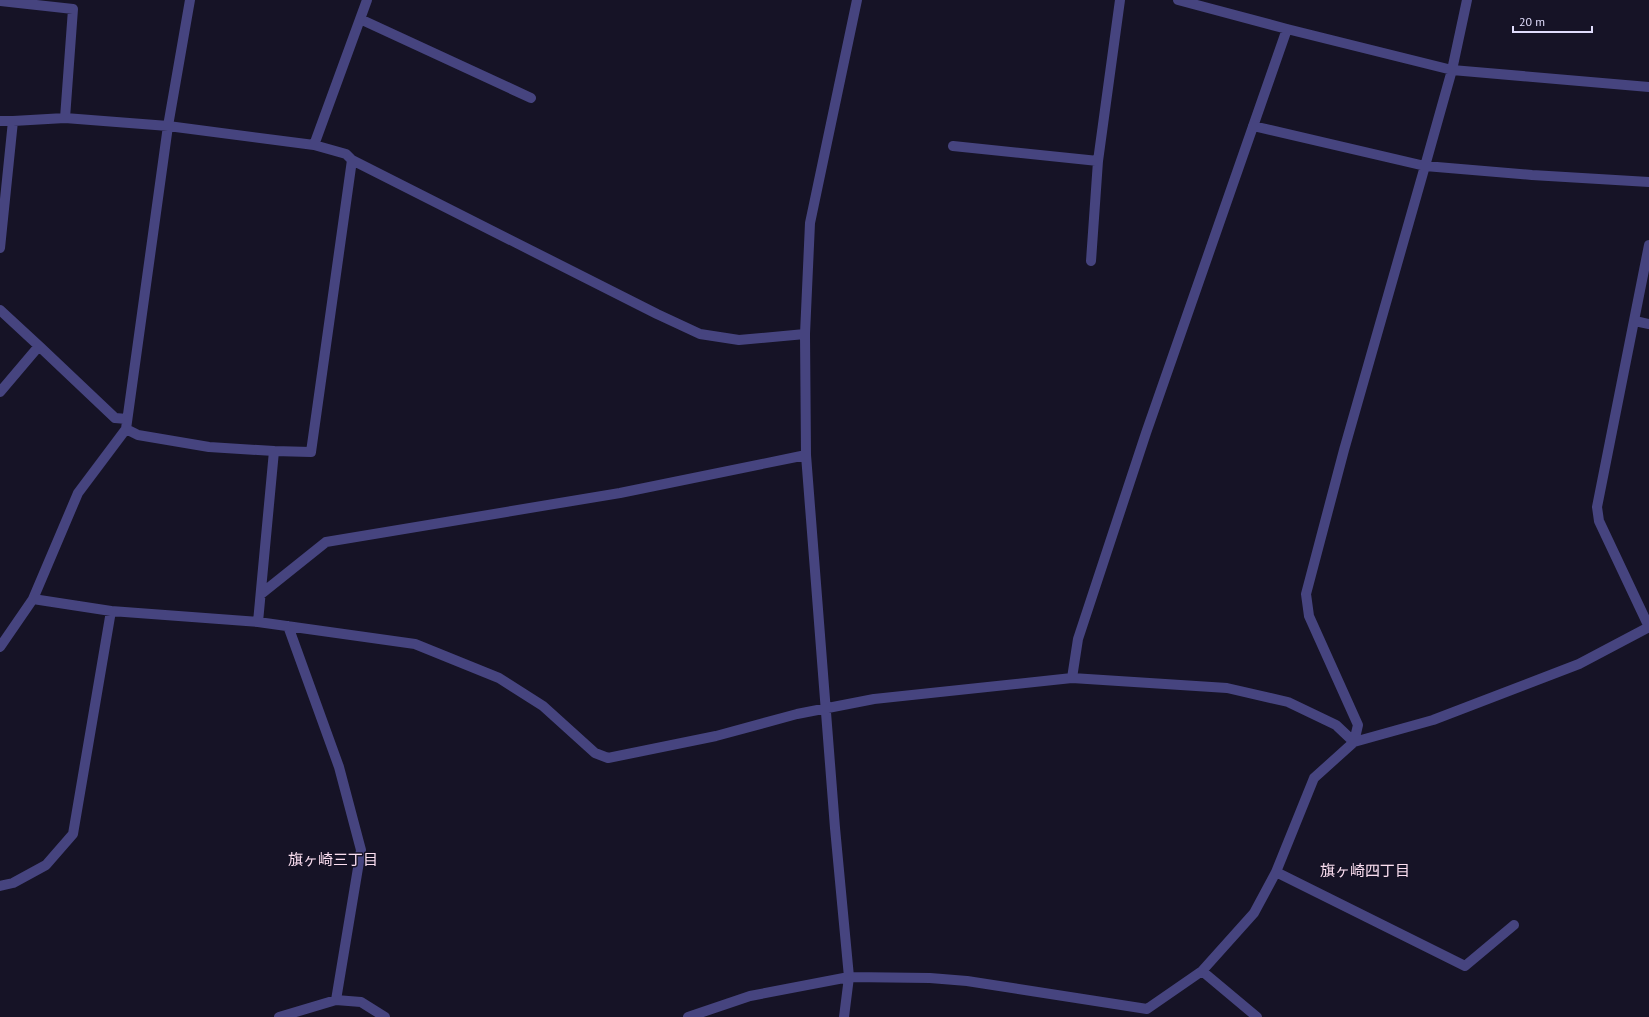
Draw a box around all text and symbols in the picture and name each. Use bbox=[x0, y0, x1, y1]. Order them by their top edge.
scale bar bbox=[1513, 8, 1592, 34]
text: 20 m bbox=[1519, 14, 1545, 29]
district label: 旗ヶ崎三丁目 bbox=[288, 850, 378, 869]
district label: 旗ヶ崎四丁目 bbox=[1320, 861, 1410, 880]

